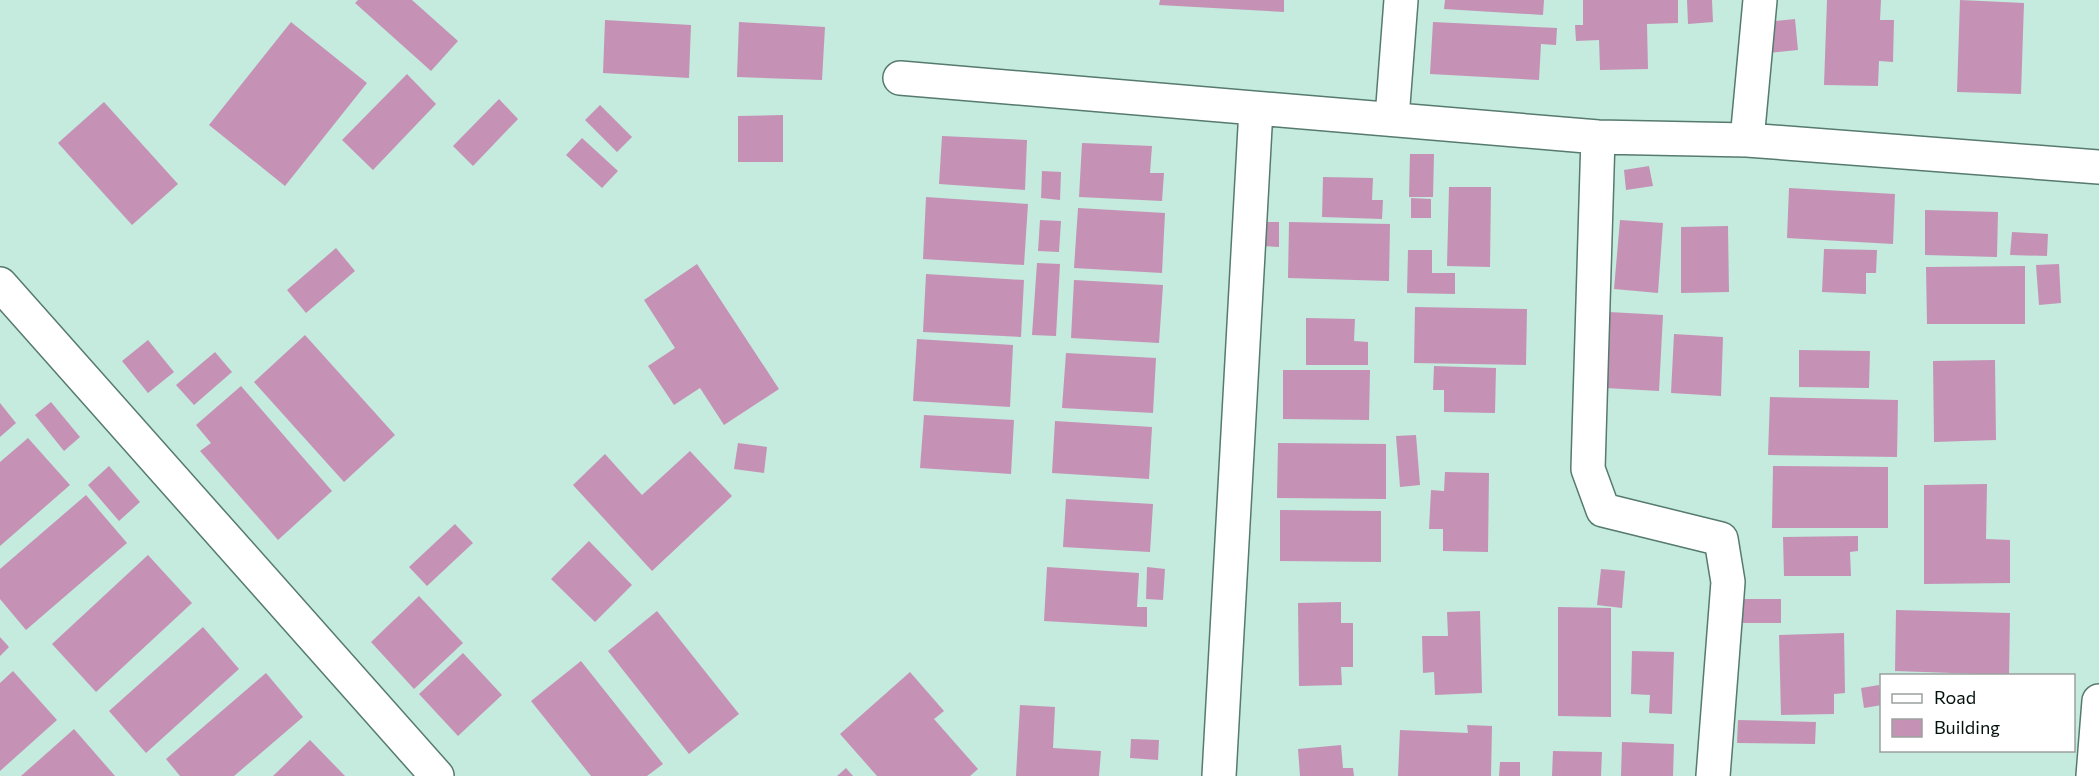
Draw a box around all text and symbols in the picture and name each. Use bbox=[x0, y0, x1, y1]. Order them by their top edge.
legend bbox=[1880, 674, 2075, 752]
text: Road bbox=[1934, 686, 1976, 708]
text: Building bbox=[1934, 716, 2000, 738]

